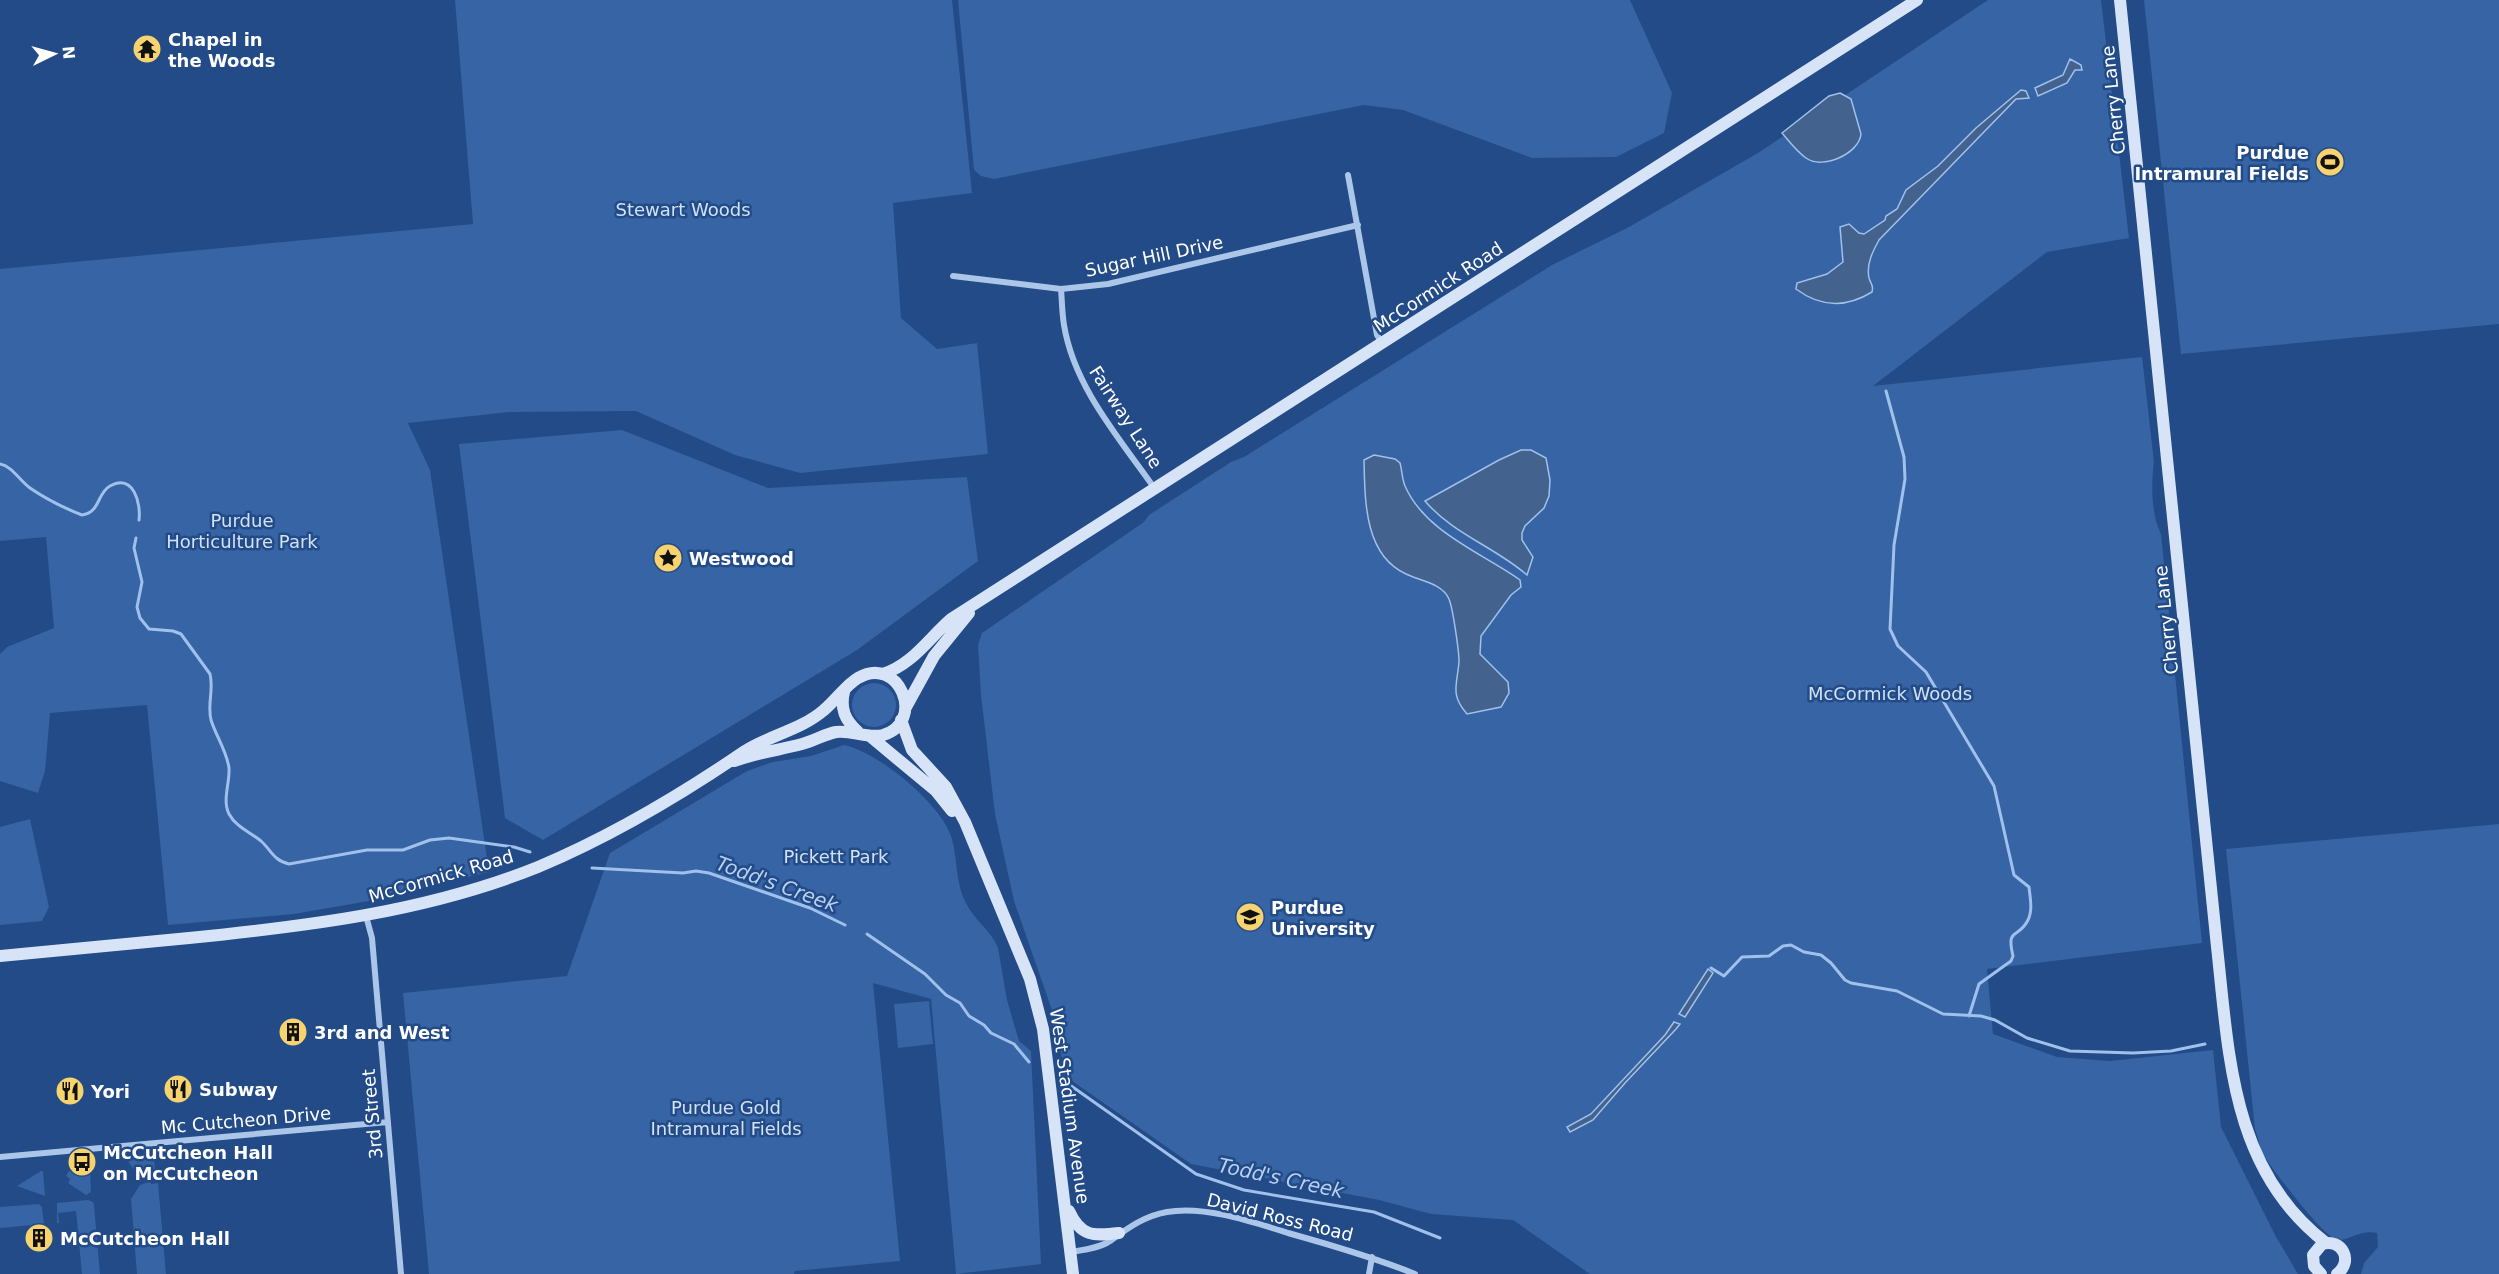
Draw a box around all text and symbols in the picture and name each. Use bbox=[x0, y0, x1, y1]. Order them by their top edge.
north arrow bbox=[24, 24, 84, 84]
place label: Chapel in the Woods bbox=[168, 29, 275, 71]
temple icon: Chapel in the Woods bbox=[131, 33, 163, 65]
street label: Cherry Lane bbox=[2097, 44, 2129, 156]
text: N bbox=[58, 45, 78, 60]
place label: Purdue Intramural Fields bbox=[2134, 142, 2309, 184]
sports icon: Purdue Intramural Fields bbox=[2314, 146, 2346, 178]
park label: Stewart Woods bbox=[615, 199, 751, 220]
street label: Sugar Hill Drive bbox=[1083, 231, 1225, 281]
street label: McCormick Road bbox=[1369, 237, 1507, 337]
street label: Fairway Lane bbox=[1085, 362, 1167, 472]
park label: Purdue Horticulture Park bbox=[166, 510, 318, 552]
place icon: Westwood bbox=[652, 542, 684, 574]
place label: Westwood bbox=[689, 548, 794, 569]
street label: Cherry Lane bbox=[2150, 564, 2182, 676]
park label: McCormick Woods bbox=[1808, 683, 1972, 704]
street label: McCormick Road bbox=[366, 845, 516, 907]
park label: Pickett Park bbox=[784, 846, 889, 867]
water label: Todd's Creek bbox=[713, 851, 843, 918]
place label: Purdue University bbox=[1271, 897, 1375, 939]
school or university icon: Purdue University bbox=[1234, 901, 1266, 933]
street label: West Stadium Avenue bbox=[1046, 1007, 1094, 1205]
building icon: 3rd and West bbox=[277, 1016, 309, 1048]
place label: 3rd and West bbox=[314, 1022, 450, 1043]
street label: 3rd Street bbox=[358, 1068, 386, 1160]
restaurant icon: Subway bbox=[162, 1073, 194, 1105]
restaurant icon: Yori bbox=[54, 1075, 86, 1107]
place label: Subway bbox=[199, 1079, 278, 1100]
place label: Yori bbox=[90, 1081, 130, 1102]
park label: Purdue Gold Intramural Fields bbox=[650, 1097, 802, 1139]
street label: Mc Cutcheon Drive bbox=[160, 1102, 332, 1138]
place label: McCutcheon Hall on McCutcheon bbox=[103, 1142, 273, 1184]
bus stop icon: McCutcheon Hall on McCutcheon bbox=[66, 1146, 98, 1178]
water label: Todd's Creek bbox=[1216, 1153, 1347, 1203]
street label: David Ross Road bbox=[1205, 1189, 1355, 1245]
building icon: McCutcheon Hall bbox=[23, 1222, 55, 1254]
place label: McCutcheon Hall bbox=[60, 1228, 230, 1249]

